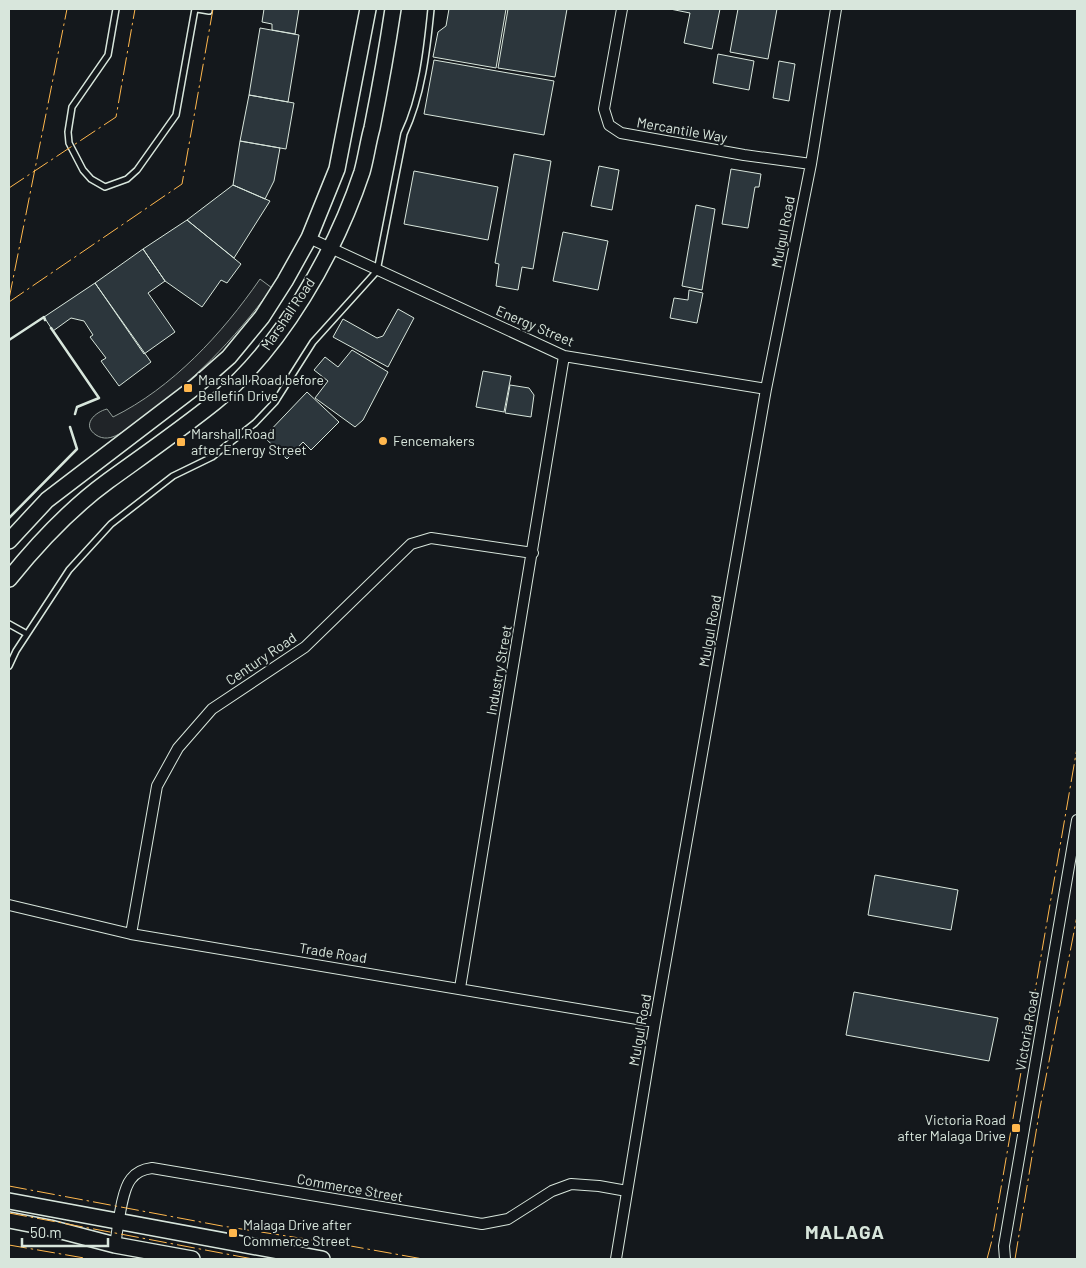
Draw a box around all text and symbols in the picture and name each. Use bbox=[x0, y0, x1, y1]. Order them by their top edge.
street label: Mercantile Way bbox=[635, 113, 729, 146]
street label: Mulgul Road bbox=[767, 195, 798, 269]
street label: Marshall Road bbox=[257, 274, 318, 353]
street label: Energy Street bbox=[494, 301, 577, 350]
place label: Marshall Road before Bellefin Drive bbox=[198, 371, 324, 404]
marker: Marshall Road before Bellefin Drive bbox=[182, 382, 194, 394]
place label: Marshall Road after Energy Street bbox=[191, 425, 307, 458]
place label: Fencemakers bbox=[393, 432, 475, 449]
marker: Fencemakers bbox=[377, 435, 389, 447]
marker: Marshall Road after Energy Street bbox=[175, 436, 187, 448]
street label: Mulgul Road bbox=[695, 594, 724, 668]
street label: Industry Street bbox=[482, 624, 515, 716]
street label: Century Road bbox=[222, 629, 299, 689]
street label: Trade Road bbox=[298, 939, 368, 966]
street label: Victoria Road bbox=[1011, 989, 1042, 1072]
street label: Mulgul Road bbox=[625, 993, 654, 1067]
place label: Victoria Road after Malaga Drive bbox=[898, 1111, 1006, 1144]
marker: Victoria Road after Malaga Drive bbox=[1010, 1122, 1022, 1134]
street label: Commerce Street bbox=[296, 1170, 404, 1205]
scale bar bbox=[22, 1216, 109, 1248]
place label: Malaga Drive after Commerce Street bbox=[243, 1216, 352, 1249]
district label: MALAGA bbox=[805, 1220, 885, 1243]
text: 50 m bbox=[30, 1223, 62, 1241]
marker: Malaga Drive after Commerce Street bbox=[227, 1227, 239, 1239]

